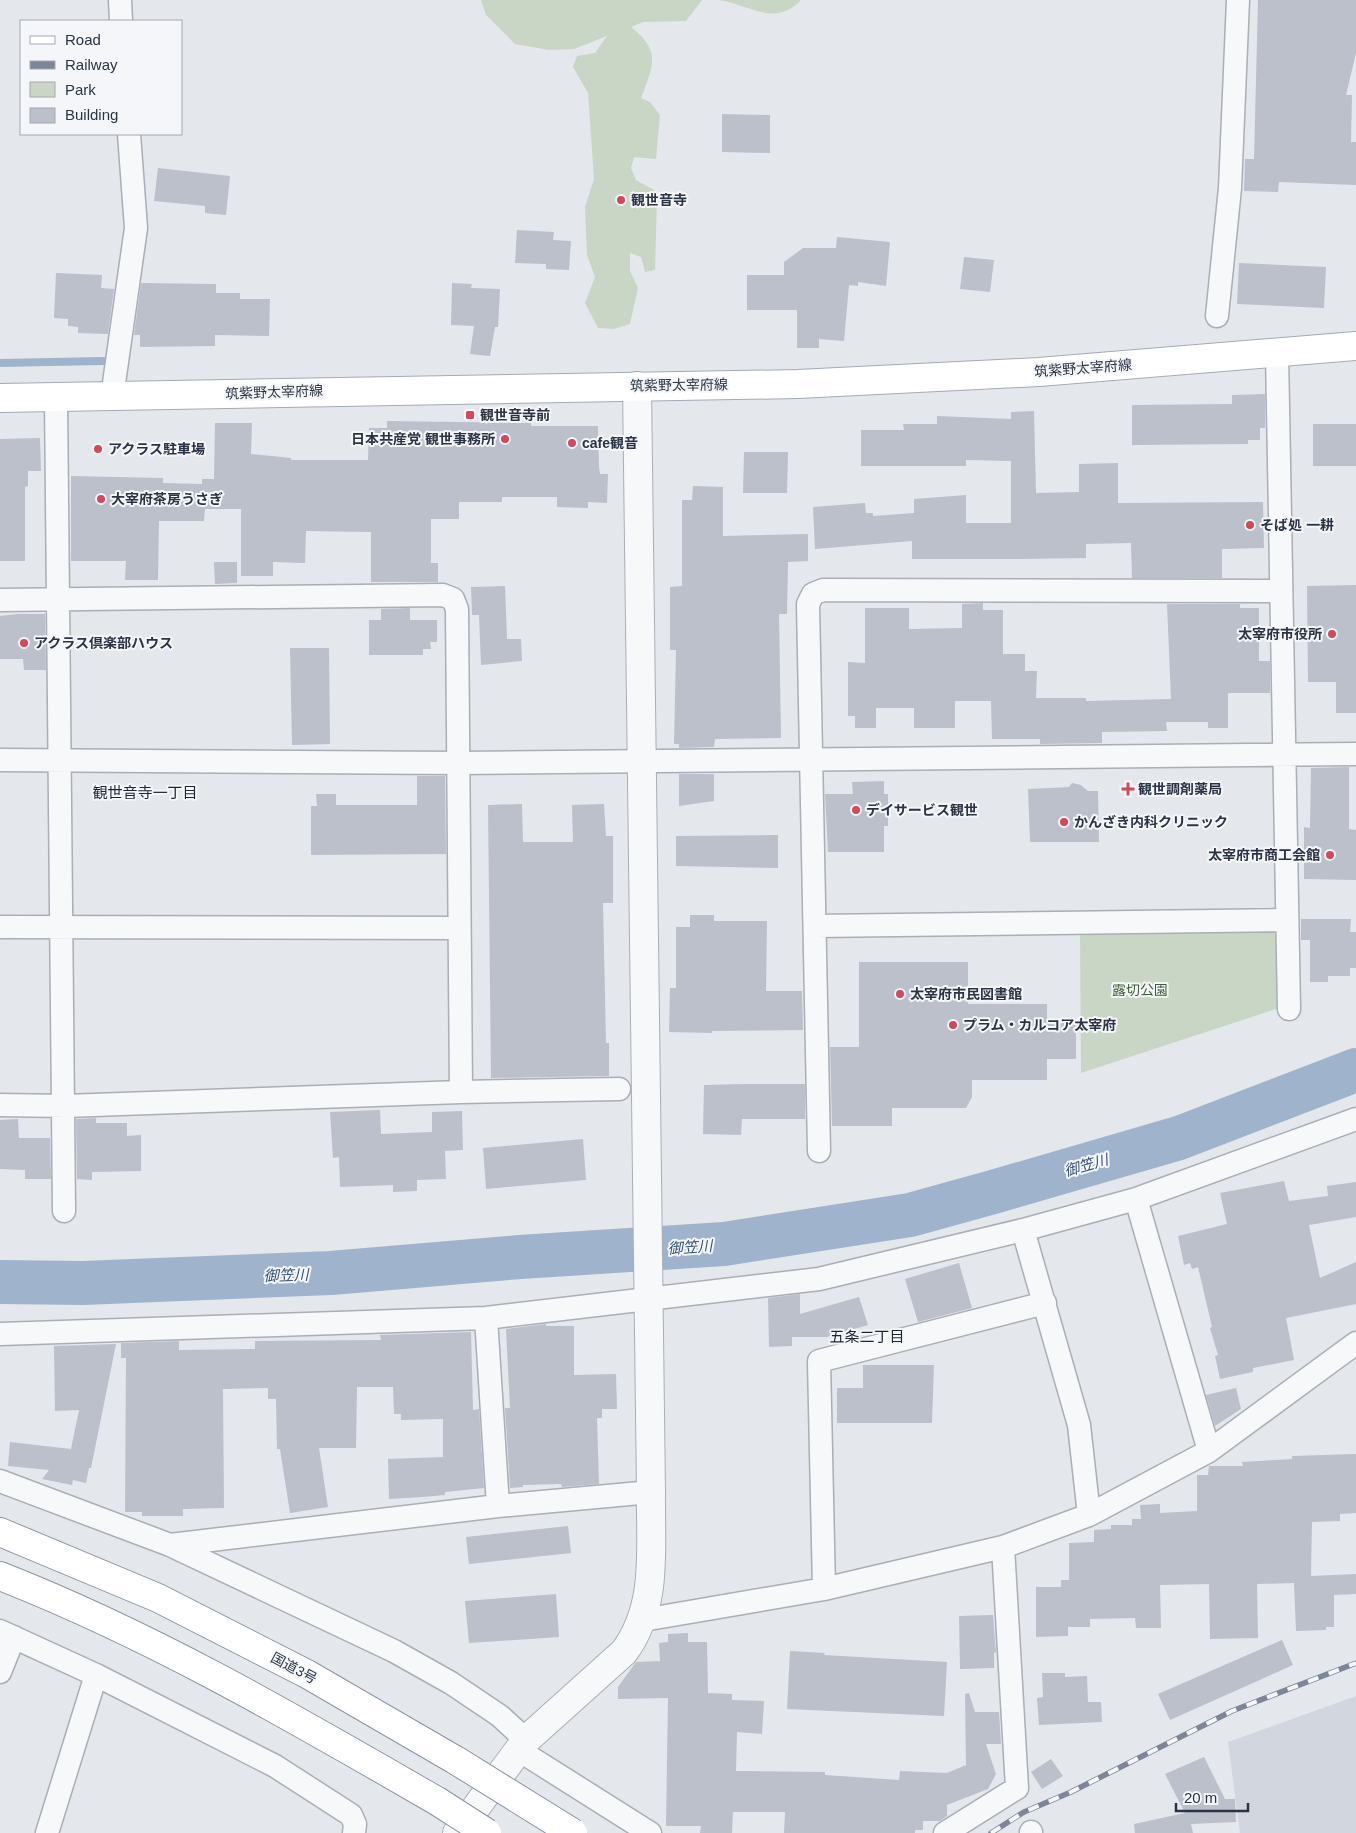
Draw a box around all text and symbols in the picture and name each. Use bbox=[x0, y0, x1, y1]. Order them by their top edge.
legend bbox=[20, 20, 182, 135]
text: Road bbox=[65, 31, 101, 48]
text: Railway bbox=[65, 56, 118, 73]
text: Park bbox=[65, 81, 96, 98]
text: Building bbox=[65, 106, 118, 123]
place label: 観世音寺 bbox=[631, 192, 687, 208]
marker: 観世音寺 bbox=[615, 194, 627, 206]
street label: 筑紫野太宰府線 bbox=[1034, 357, 1132, 379]
street label: 筑紫野太宰府線 bbox=[630, 376, 728, 394]
street label: 筑紫野太宰府線 bbox=[225, 382, 323, 402]
place label: 観世音寺前 bbox=[480, 407, 550, 423]
marker: 観世音寺前 bbox=[464, 409, 476, 421]
place label: 日本共産党 観世事務所 bbox=[351, 431, 495, 447]
marker: 日本共産党 観世事務所 bbox=[499, 433, 511, 445]
place label: cafe観音 bbox=[582, 435, 638, 451]
marker: cafe観音 bbox=[566, 437, 578, 449]
place label: アクラス駐車場 bbox=[108, 441, 205, 457]
marker: アクラス駐車場 bbox=[92, 443, 104, 455]
place label: 大宰府茶房うさぎ bbox=[111, 491, 223, 507]
marker: 大宰府茶房うさぎ bbox=[95, 493, 107, 505]
place label: そば処 一耕 bbox=[1260, 517, 1334, 533]
marker: そば処 一耕 bbox=[1244, 519, 1256, 531]
place label: 太宰府市役所 bbox=[1238, 626, 1322, 642]
marker: 太宰府市役所 bbox=[1326, 628, 1338, 640]
place label: アクラス倶楽部ハウス bbox=[34, 635, 173, 651]
marker: アクラス倶楽部ハウス bbox=[18, 637, 30, 649]
place label: 観世調剤薬局 bbox=[1138, 781, 1222, 797]
marker: 観世調剤薬局 bbox=[1122, 783, 1134, 795]
district label: 観世音寺一丁目 bbox=[92, 784, 198, 801]
place label: デイサービス観世 bbox=[866, 802, 978, 818]
marker: デイサービス観世 bbox=[850, 804, 862, 816]
place label: かんざき内科クリニック bbox=[1074, 814, 1228, 830]
marker: かんざき内科クリニック bbox=[1058, 816, 1070, 828]
place label: 太宰府市商工会館 bbox=[1208, 847, 1320, 863]
marker: 太宰府市商工会館 bbox=[1324, 849, 1336, 861]
park label: 露切公園 bbox=[1112, 982, 1168, 998]
place label: 太宰府市民図書館 bbox=[910, 986, 1022, 1002]
marker: 太宰府市民図書館 bbox=[894, 988, 906, 1000]
place label: プラム・カルコア太宰府 bbox=[963, 1017, 1116, 1033]
marker: プラム・カルコア太宰府 bbox=[947, 1019, 959, 1031]
water label: 御笠川 bbox=[1062, 1150, 1112, 1179]
water label: 御笠川 bbox=[667, 1237, 715, 1257]
water label: 御笠川 bbox=[263, 1266, 311, 1284]
district label: 五条二丁目 bbox=[829, 1328, 905, 1345]
street label: 国道3号 bbox=[268, 1649, 320, 1687]
scale bar bbox=[1176, 1780, 1248, 1812]
text: 20 m bbox=[1184, 1789, 1217, 1806]

